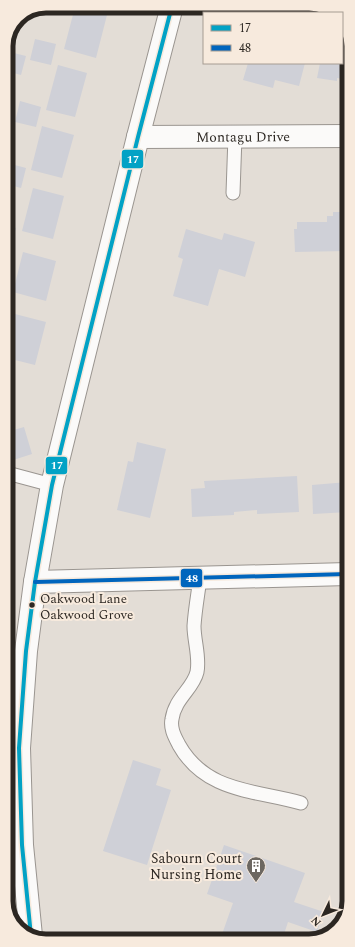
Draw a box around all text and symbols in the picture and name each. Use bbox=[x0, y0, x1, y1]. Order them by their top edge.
legend bbox=[203, 12, 343, 64]
text: 17 bbox=[239, 19, 251, 38]
text: 48 bbox=[239, 39, 251, 58]
street label: Montagu Drive bbox=[196, 126, 290, 148]
line badge: 17 bbox=[121, 149, 144, 169]
text: 17 bbox=[127, 151, 139, 168]
line badge: 17 bbox=[45, 456, 68, 475]
text: 17 bbox=[51, 457, 63, 474]
line badge: 48 bbox=[180, 568, 203, 588]
text: 48 bbox=[186, 570, 198, 587]
place label: Oakwood Lane Oakwood Grove bbox=[40, 589, 133, 625]
marker: Oakwood Lane Oakwood Grove bbox=[27, 600, 37, 610]
place label: Sabourn Court Nursing Home bbox=[150, 848, 242, 885]
building icon: Sabourn Court Nursing Home bbox=[245, 855, 267, 883]
north arrow bbox=[303, 895, 343, 935]
text: N bbox=[307, 912, 325, 931]

